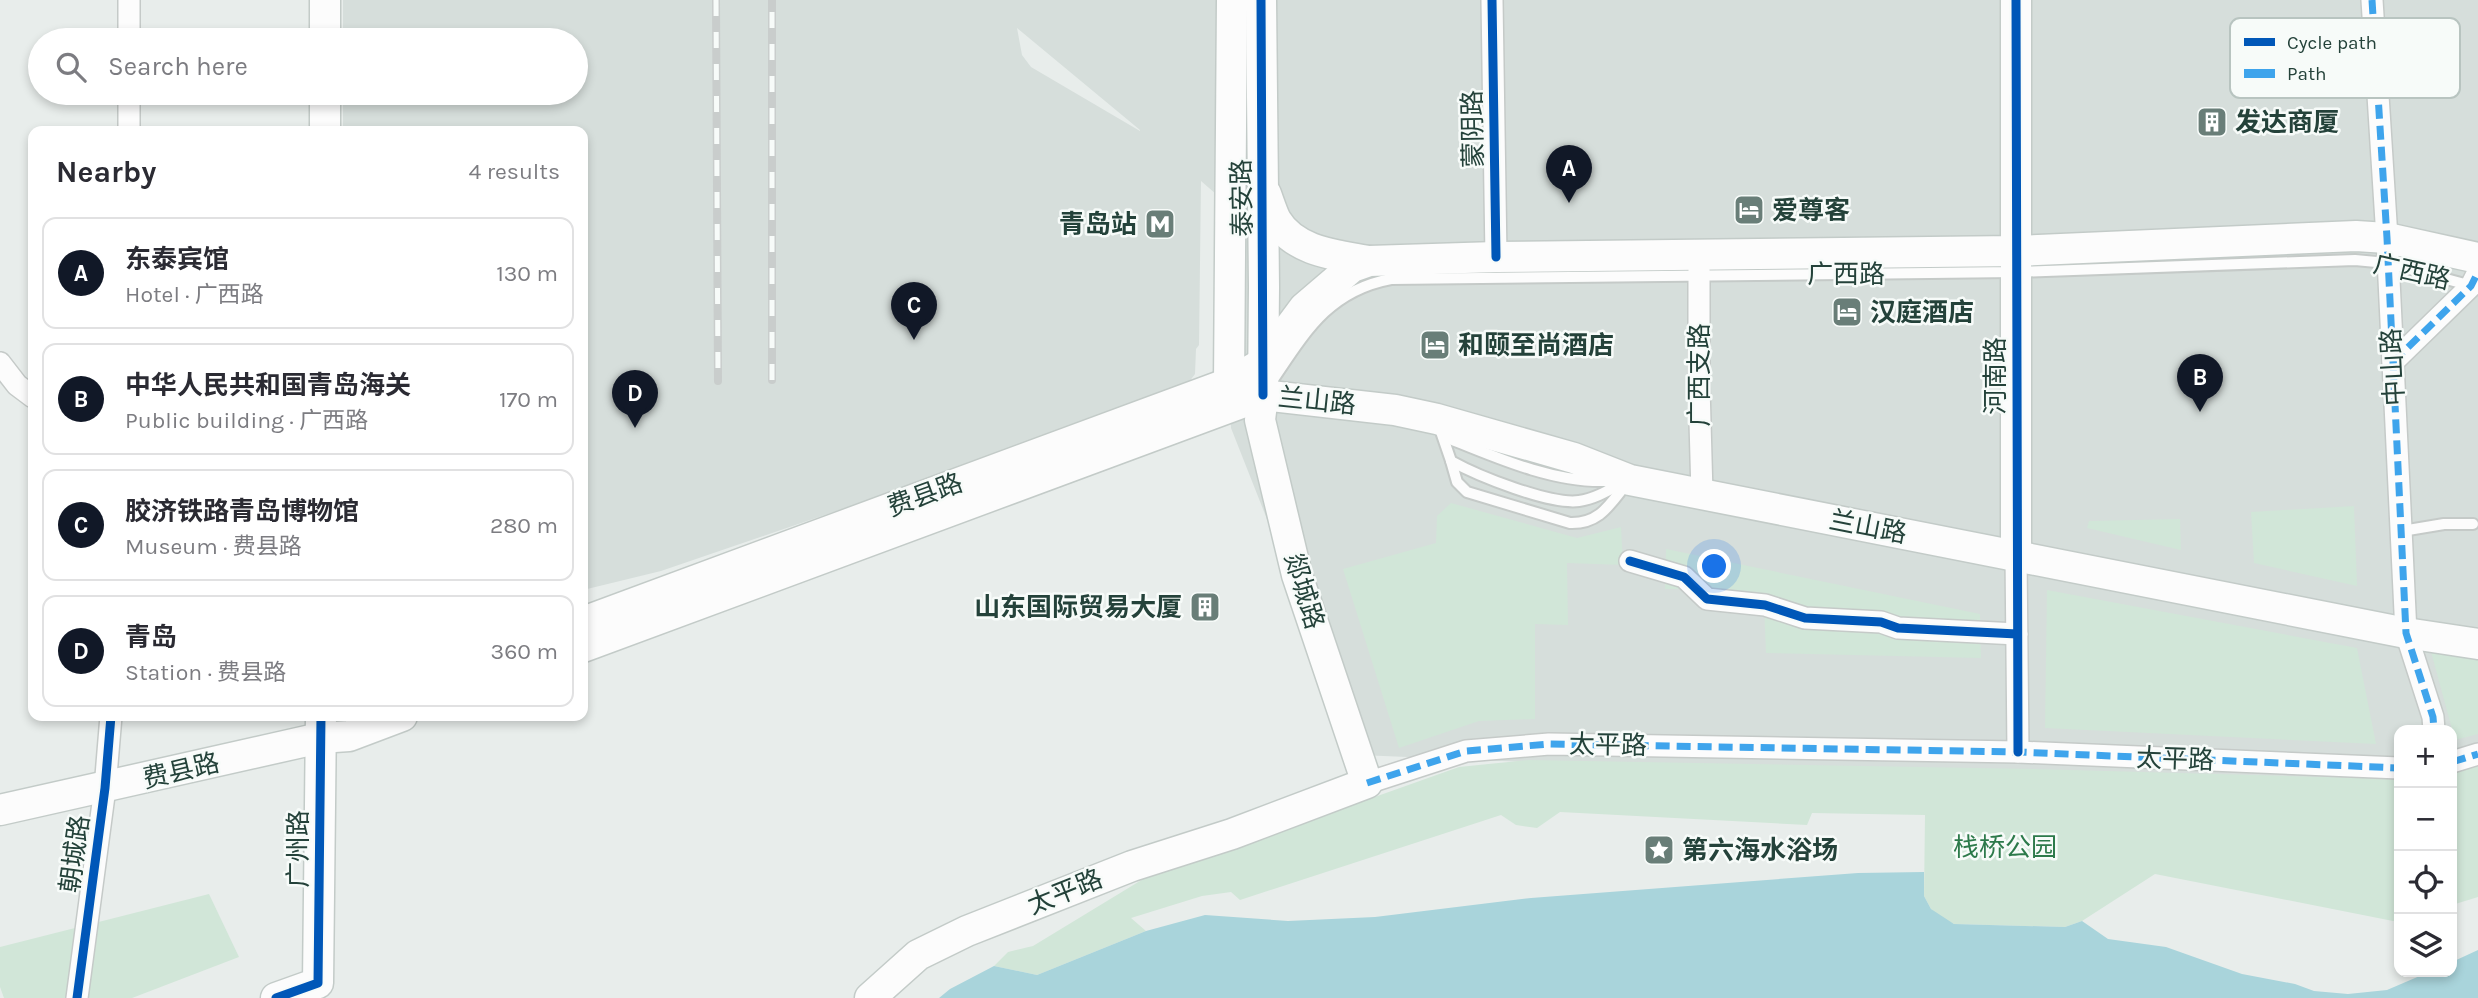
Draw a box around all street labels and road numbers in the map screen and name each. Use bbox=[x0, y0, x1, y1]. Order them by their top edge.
street label: 蒙阴路 bbox=[1457, 90, 1489, 168]
street label: 泰安路 bbox=[1226, 159, 1258, 237]
street label: 广西路 bbox=[2371, 248, 2453, 296]
street label: 广西路 bbox=[1807, 259, 1885, 290]
street label: 广西支路 bbox=[1684, 323, 1715, 427]
street label: 中山路 bbox=[2375, 327, 2411, 407]
street label: 河南路 bbox=[1980, 337, 2011, 415]
street label: 兰山路 bbox=[1277, 382, 1357, 420]
street label: 费县路 bbox=[883, 467, 967, 523]
street label: 兰山路 bbox=[1827, 504, 1909, 550]
street label: 郯城路 bbox=[1278, 549, 1330, 633]
street label: 太平路 bbox=[1569, 729, 1647, 761]
street label: 太平路 bbox=[2135, 742, 2215, 776]
street label: 费县路 bbox=[140, 747, 222, 795]
street label: 广州路 bbox=[283, 810, 314, 888]
street label: 朝城路 bbox=[54, 813, 96, 895]
street label: 太平路 bbox=[1023, 863, 1107, 921]

